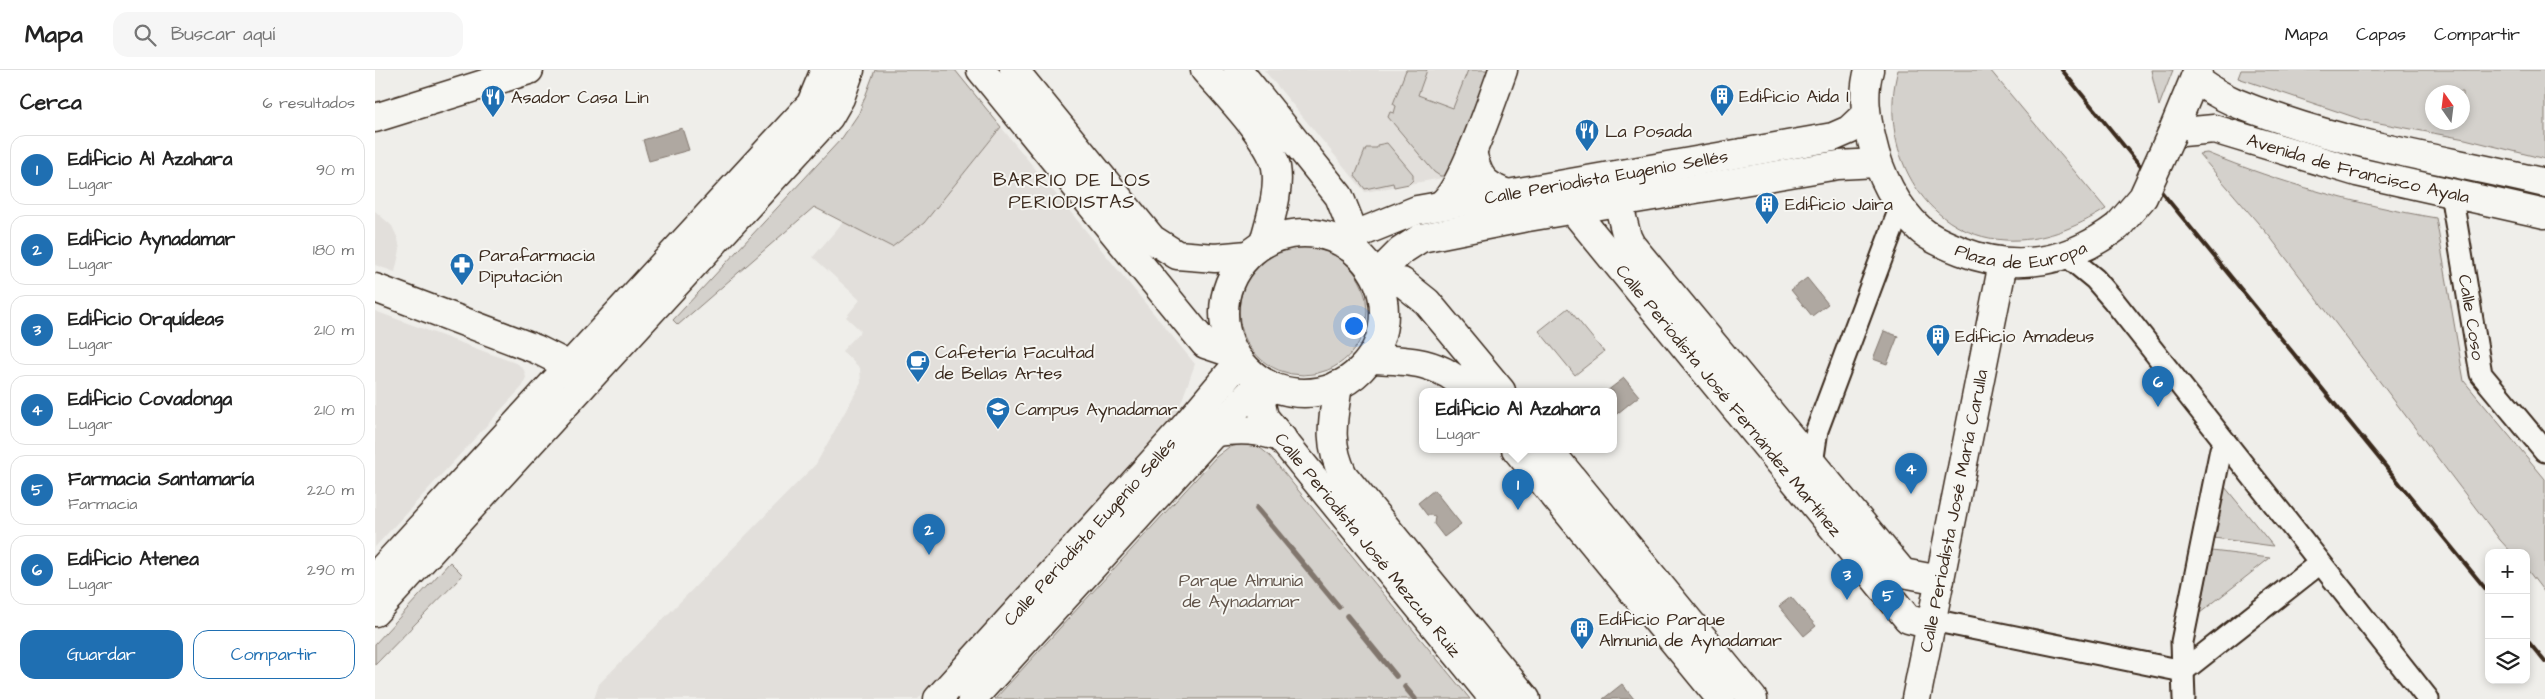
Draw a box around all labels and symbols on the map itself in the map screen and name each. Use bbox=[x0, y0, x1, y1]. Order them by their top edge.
building icon: Edificio Aida I bbox=[1709, 83, 1735, 117]
restaurant icon: Asador Casa Lin bbox=[480, 84, 506, 118]
place label: Edificio Aida I bbox=[1739, 84, 1849, 109]
place label: Asador Casa Lin bbox=[511, 85, 649, 110]
north arrow bbox=[2425, 85, 2470, 130]
restaurant icon: La Posada bbox=[1574, 118, 1600, 152]
place label: La Posada bbox=[1605, 119, 1692, 144]
street label: Avenida de Francisco Ayala bbox=[2244, 127, 2472, 209]
street label: Calle Periodista Eugenio Sellés bbox=[1482, 143, 1730, 210]
district label: BARRIO DE LOS PERIODISTAS bbox=[993, 167, 1151, 216]
building icon: Edificio Jaira bbox=[1754, 191, 1780, 225]
place label: Edificio Jaira bbox=[1785, 192, 1893, 217]
street label: Plaza de Europa bbox=[1951, 235, 2091, 275]
place label: Parafarmacia Diputación bbox=[479, 243, 595, 289]
pharmacy icon: Parafarmacia Diputación bbox=[449, 252, 475, 286]
street label: Calle Periodista José Fernández Martínez bbox=[1610, 259, 1848, 542]
street label: Calle Coso bbox=[2452, 273, 2491, 362]
your location bbox=[1341, 313, 1367, 339]
building icon: Edificio Amadeus bbox=[1925, 323, 1951, 357]
place label: Edificio Amadeus bbox=[1955, 324, 2094, 349]
place label: Cafetería Facultad de Bellas Artes bbox=[935, 340, 1094, 386]
cafe icon: Cafetería Facultad de Bellas Artes bbox=[905, 349, 931, 383]
pin: 6 bbox=[2142, 366, 2174, 407]
street label: Calle Periodista José María Carulla bbox=[1913, 367, 1994, 654]
school or university icon: Campus Aynadamar bbox=[985, 396, 1011, 430]
place label: Campus Aynadamar bbox=[1015, 397, 1177, 423]
street label: Calle Periodista José Mezcua Ruiz bbox=[1269, 427, 1467, 662]
street label: Calle Periodista Eugenio Sellés bbox=[998, 432, 1182, 631]
pin: 4 bbox=[1895, 453, 1927, 494]
pin: 1 bbox=[1502, 469, 1534, 510]
pin: 2 bbox=[913, 514, 945, 555]
pin: 3 bbox=[1831, 559, 1863, 600]
park label: Parque Almunia de Aynadamar bbox=[1179, 568, 1303, 615]
pin: 5 bbox=[1872, 580, 1904, 621]
place label: Edificio Parque Almunia de Aynadamar bbox=[1599, 607, 1782, 654]
building icon: Edificio Parque Almunia de Aynadamar bbox=[1569, 616, 1595, 650]

